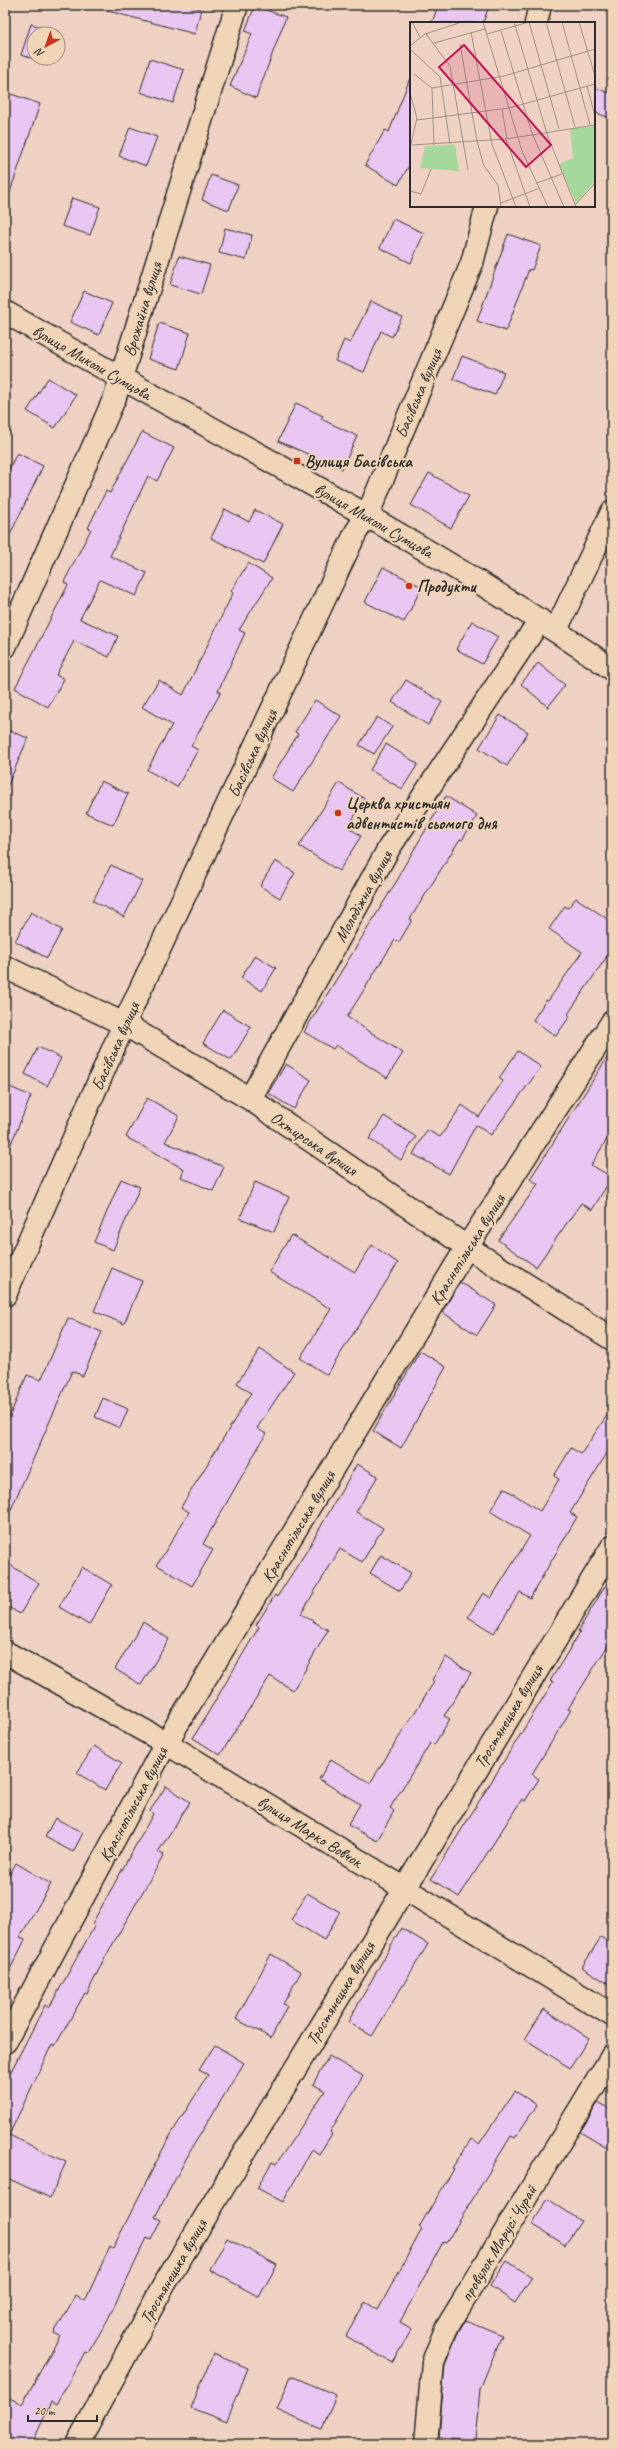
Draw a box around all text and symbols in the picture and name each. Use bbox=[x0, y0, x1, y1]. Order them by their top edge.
inset map bbox=[410, 22, 595, 207]
north arrow bbox=[26, 26, 66, 66]
text: N bbox=[31, 45, 47, 61]
street label: Врожайна вулиця bbox=[118, 259, 167, 359]
street label: вулиця Миколи Сумцова bbox=[29, 320, 157, 406]
street label: Басівська вулиця bbox=[390, 345, 447, 441]
place label: Вулиця Басівська bbox=[305, 451, 413, 472]
marker: Вулиця Басівська bbox=[292, 456, 302, 466]
street label: вулиця Миколи Сумцова bbox=[311, 478, 439, 564]
place label: Продукти bbox=[417, 576, 477, 597]
marker: Продукти bbox=[404, 581, 414, 591]
street label: Басівська вулиця bbox=[223, 705, 282, 801]
place label: Церква християн адвентистів сьомого дня bbox=[346, 793, 497, 834]
marker: Церква християн адвентистів сьомого дня bbox=[333, 808, 343, 818]
street label: Молодіжна вулиця bbox=[330, 846, 398, 946]
street label: Басівська вулиця bbox=[87, 998, 145, 1094]
street label: Охтирська вулиця bbox=[266, 1107, 362, 1181]
street label: Краснопільська вулиця bbox=[425, 1189, 510, 1309]
street label: Краснопільська вулиця bbox=[257, 1466, 340, 1586]
street label: Тростянецька вулиця bbox=[469, 1660, 548, 1772]
street label: Краснопільська вулиця bbox=[94, 1743, 173, 1865]
street label: вулиця Марко Вовчок bbox=[253, 1791, 368, 1873]
street label: Тростянецька вулиця bbox=[301, 1937, 380, 2049]
street label: провулок Марусі Чурай bbox=[455, 2181, 542, 2305]
street label: Тростянецька вулиця bbox=[135, 2215, 212, 2327]
scale bar bbox=[28, 2397, 97, 2423]
text: 20 m bbox=[34, 2403, 56, 2419]

